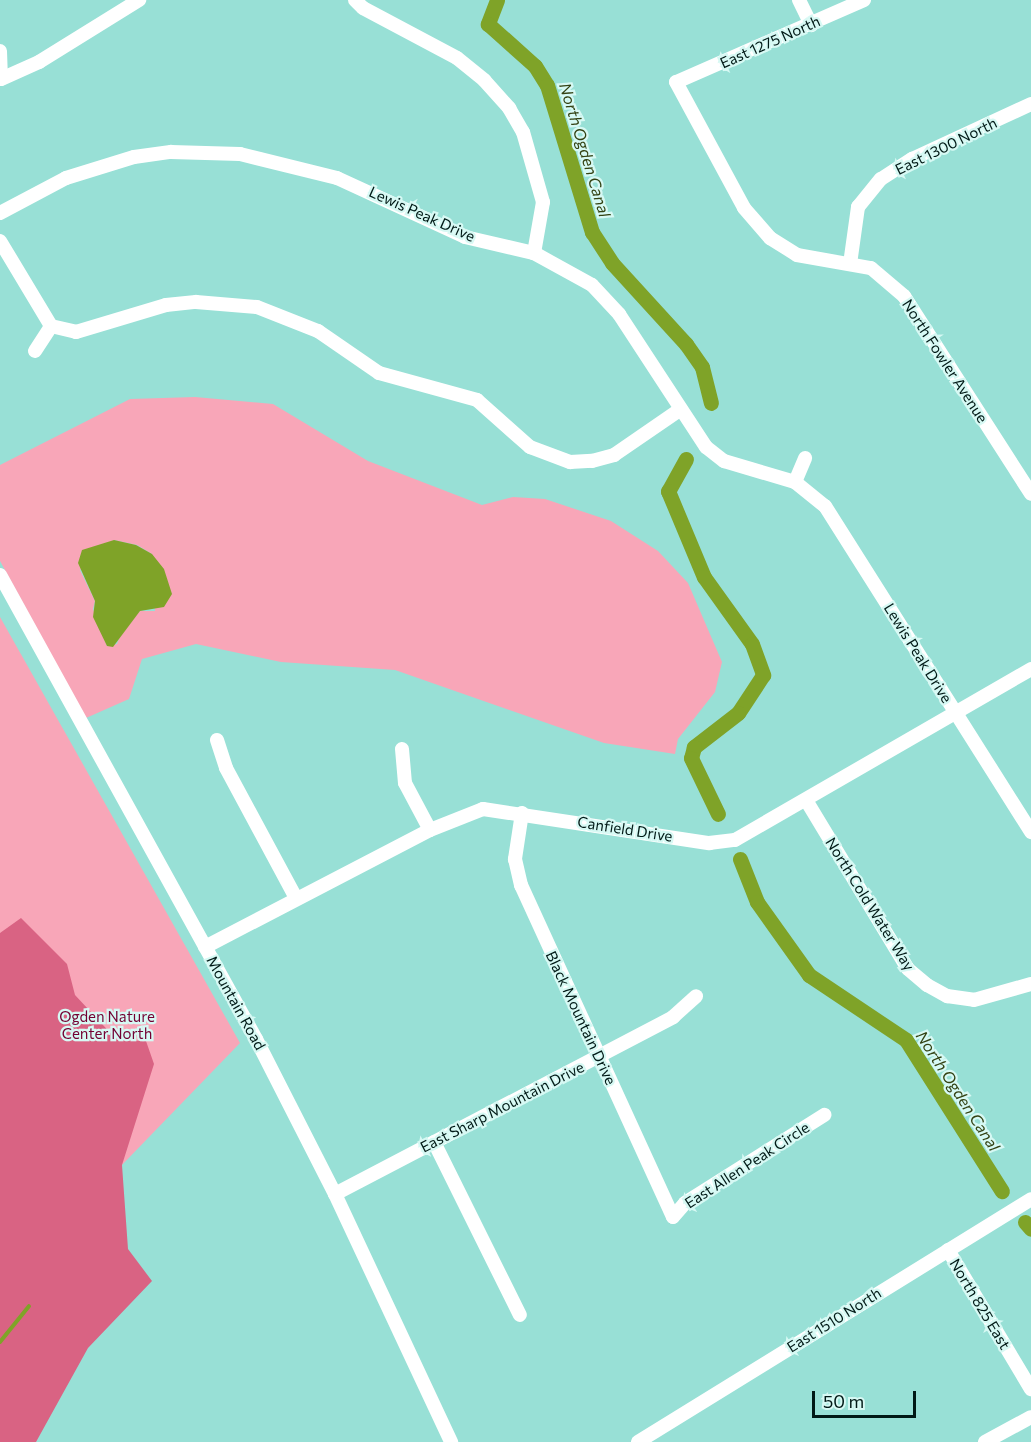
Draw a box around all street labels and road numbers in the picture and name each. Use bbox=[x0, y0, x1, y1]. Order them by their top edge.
street label: East 1275 North bbox=[717, 12, 823, 72]
street label: East 1300 North bbox=[892, 114, 1000, 178]
street label: Lewis Peak Drive bbox=[366, 183, 478, 245]
street label: North Fowler Avenue bbox=[898, 296, 992, 426]
street label: Lewis Peak Drive bbox=[880, 600, 956, 706]
street label: Canfield Drive bbox=[576, 813, 674, 845]
street label: North Cold Water Way bbox=[822, 834, 918, 974]
street label: Black Mountain Drive bbox=[542, 948, 620, 1088]
street label: Mountain Road bbox=[203, 953, 269, 1053]
street label: East Sharp Mountain Drive bbox=[417, 1058, 587, 1156]
street label: East Allen Peak Circle bbox=[681, 1118, 813, 1212]
street label: North 825 East bbox=[946, 1255, 1014, 1353]
street label: East 1510 North bbox=[784, 1284, 884, 1356]

